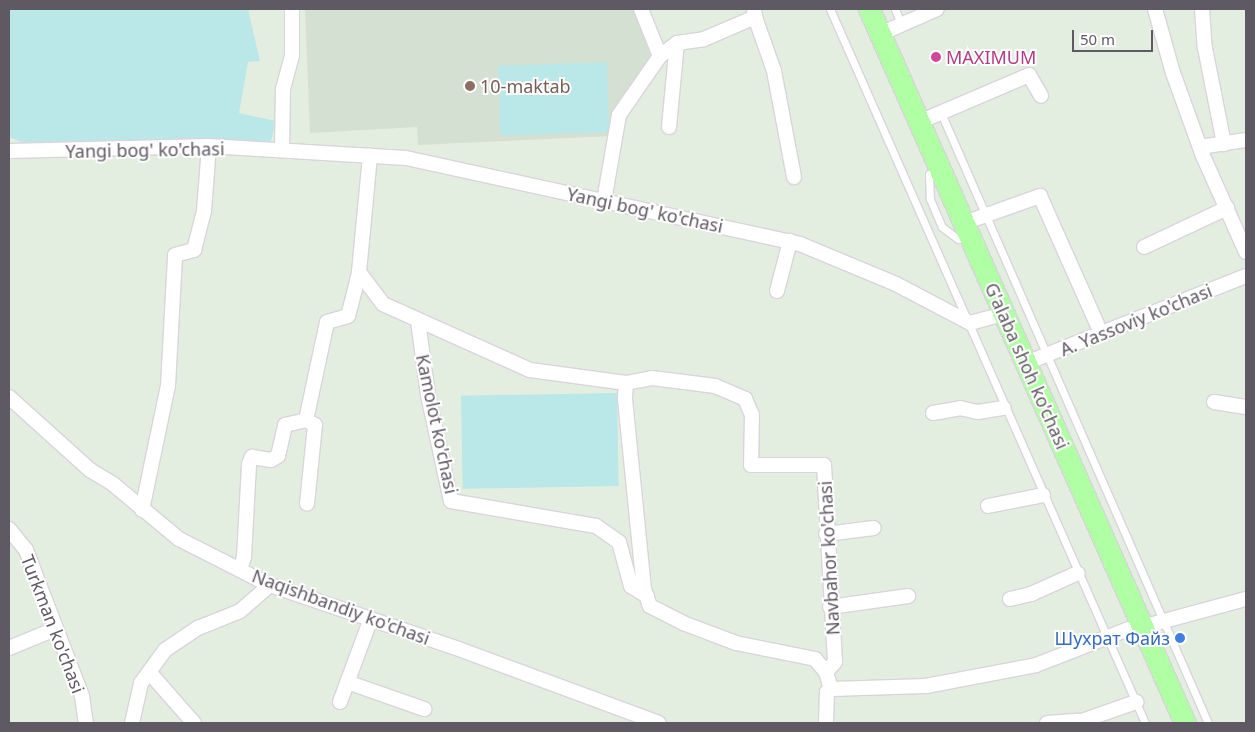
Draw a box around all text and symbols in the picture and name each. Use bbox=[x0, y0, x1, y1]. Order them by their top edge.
scale bar bbox=[1075, 20, 1156, 52]
text: 50 m bbox=[1080, 29, 1115, 49]
place label: MAXIMUM bbox=[946, 46, 1036, 68]
marker: MAXIMUM bbox=[930, 51, 942, 63]
place label: 10-maktab bbox=[480, 75, 571, 97]
marker: 10-maktab bbox=[464, 80, 476, 92]
street label: Yangi bog' ko'chasi bbox=[65, 138, 225, 162]
street label: Yangi bog' ko'chasi bbox=[565, 183, 725, 237]
street label: G'alaba shoh ko'chasi bbox=[981, 279, 1073, 453]
street label: A. Yassoviy ko'chasi bbox=[1057, 280, 1215, 360]
street label: Kamolot ko'chasi bbox=[412, 352, 462, 496]
street label: Navbahor ko'chasi bbox=[814, 480, 844, 636]
street label: Turkman ko'chasi bbox=[17, 552, 89, 696]
street label: Naqishbandiy ko'chasi bbox=[249, 565, 433, 649]
place label: Шухрат Файз bbox=[1055, 627, 1170, 649]
marker: Шухрат Файз bbox=[1174, 632, 1186, 644]

